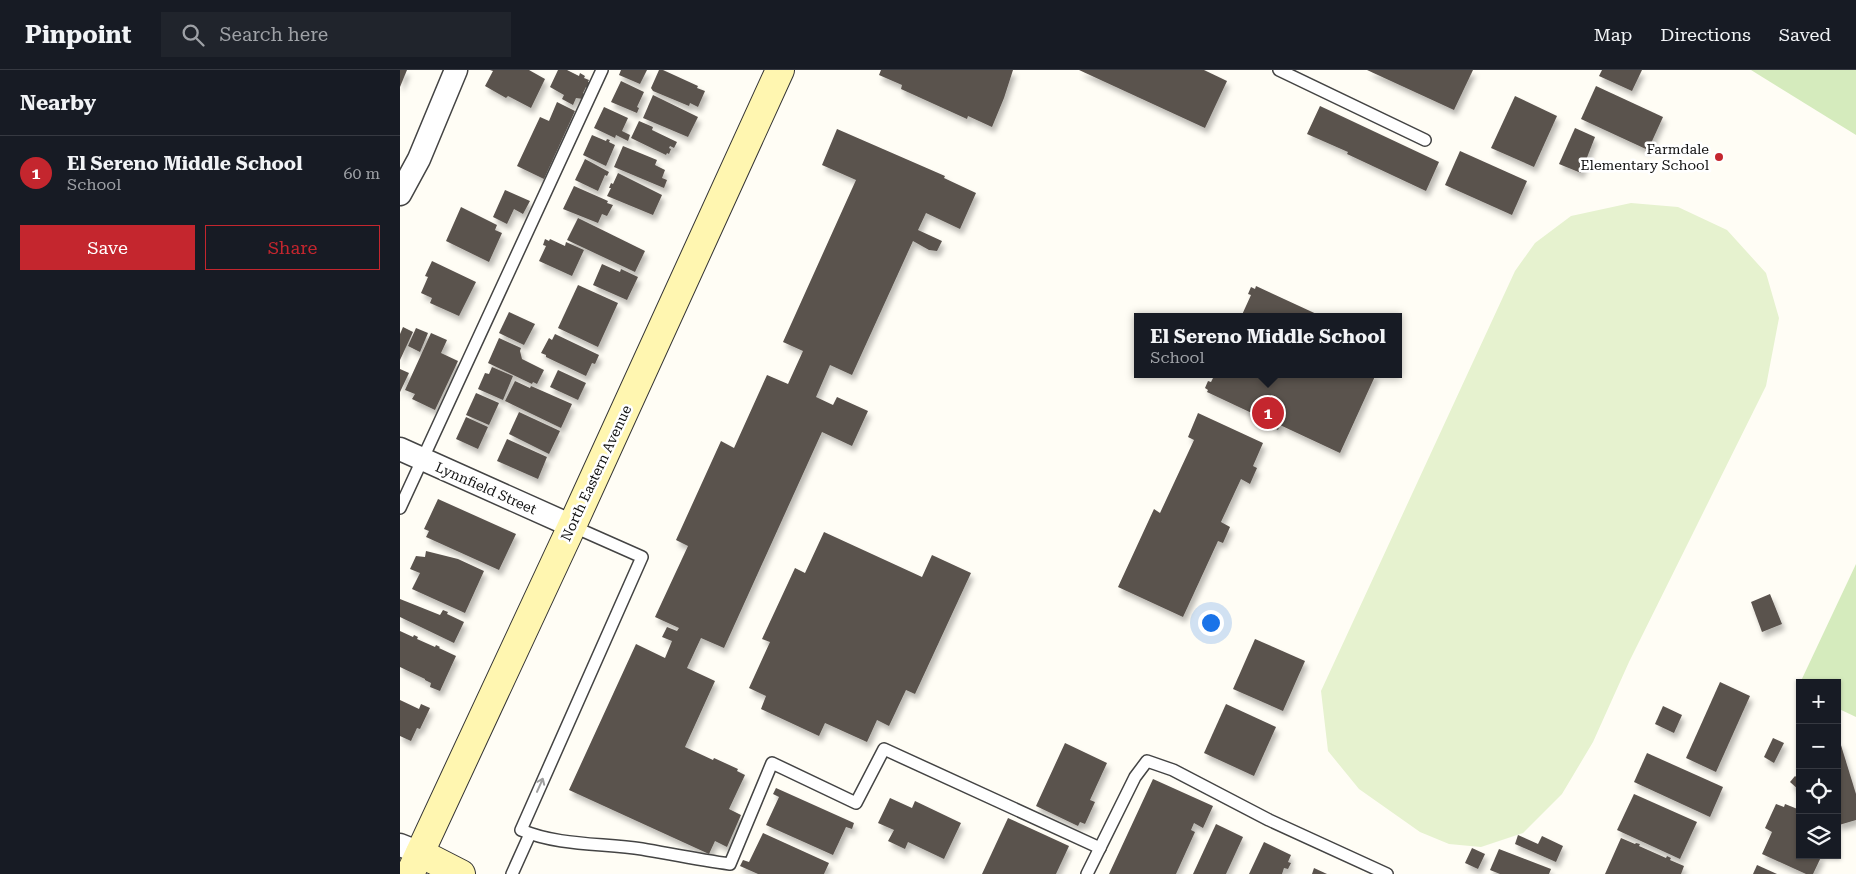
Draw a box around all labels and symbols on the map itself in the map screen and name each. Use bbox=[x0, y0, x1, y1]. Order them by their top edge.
place label: Farmdale Elementary School bbox=[1581, 141, 1710, 173]
marker: Farmdale Elementary School bbox=[1713, 151, 1725, 163]
pin: 1 bbox=[1252, 394, 1284, 432]
street label: North Eastern Avenue bbox=[557, 402, 635, 543]
street label: Lynnfield Street bbox=[433, 459, 539, 517]
your location bbox=[1198, 610, 1224, 636]
one-way arrow bbox=[536, 778, 546, 793]

